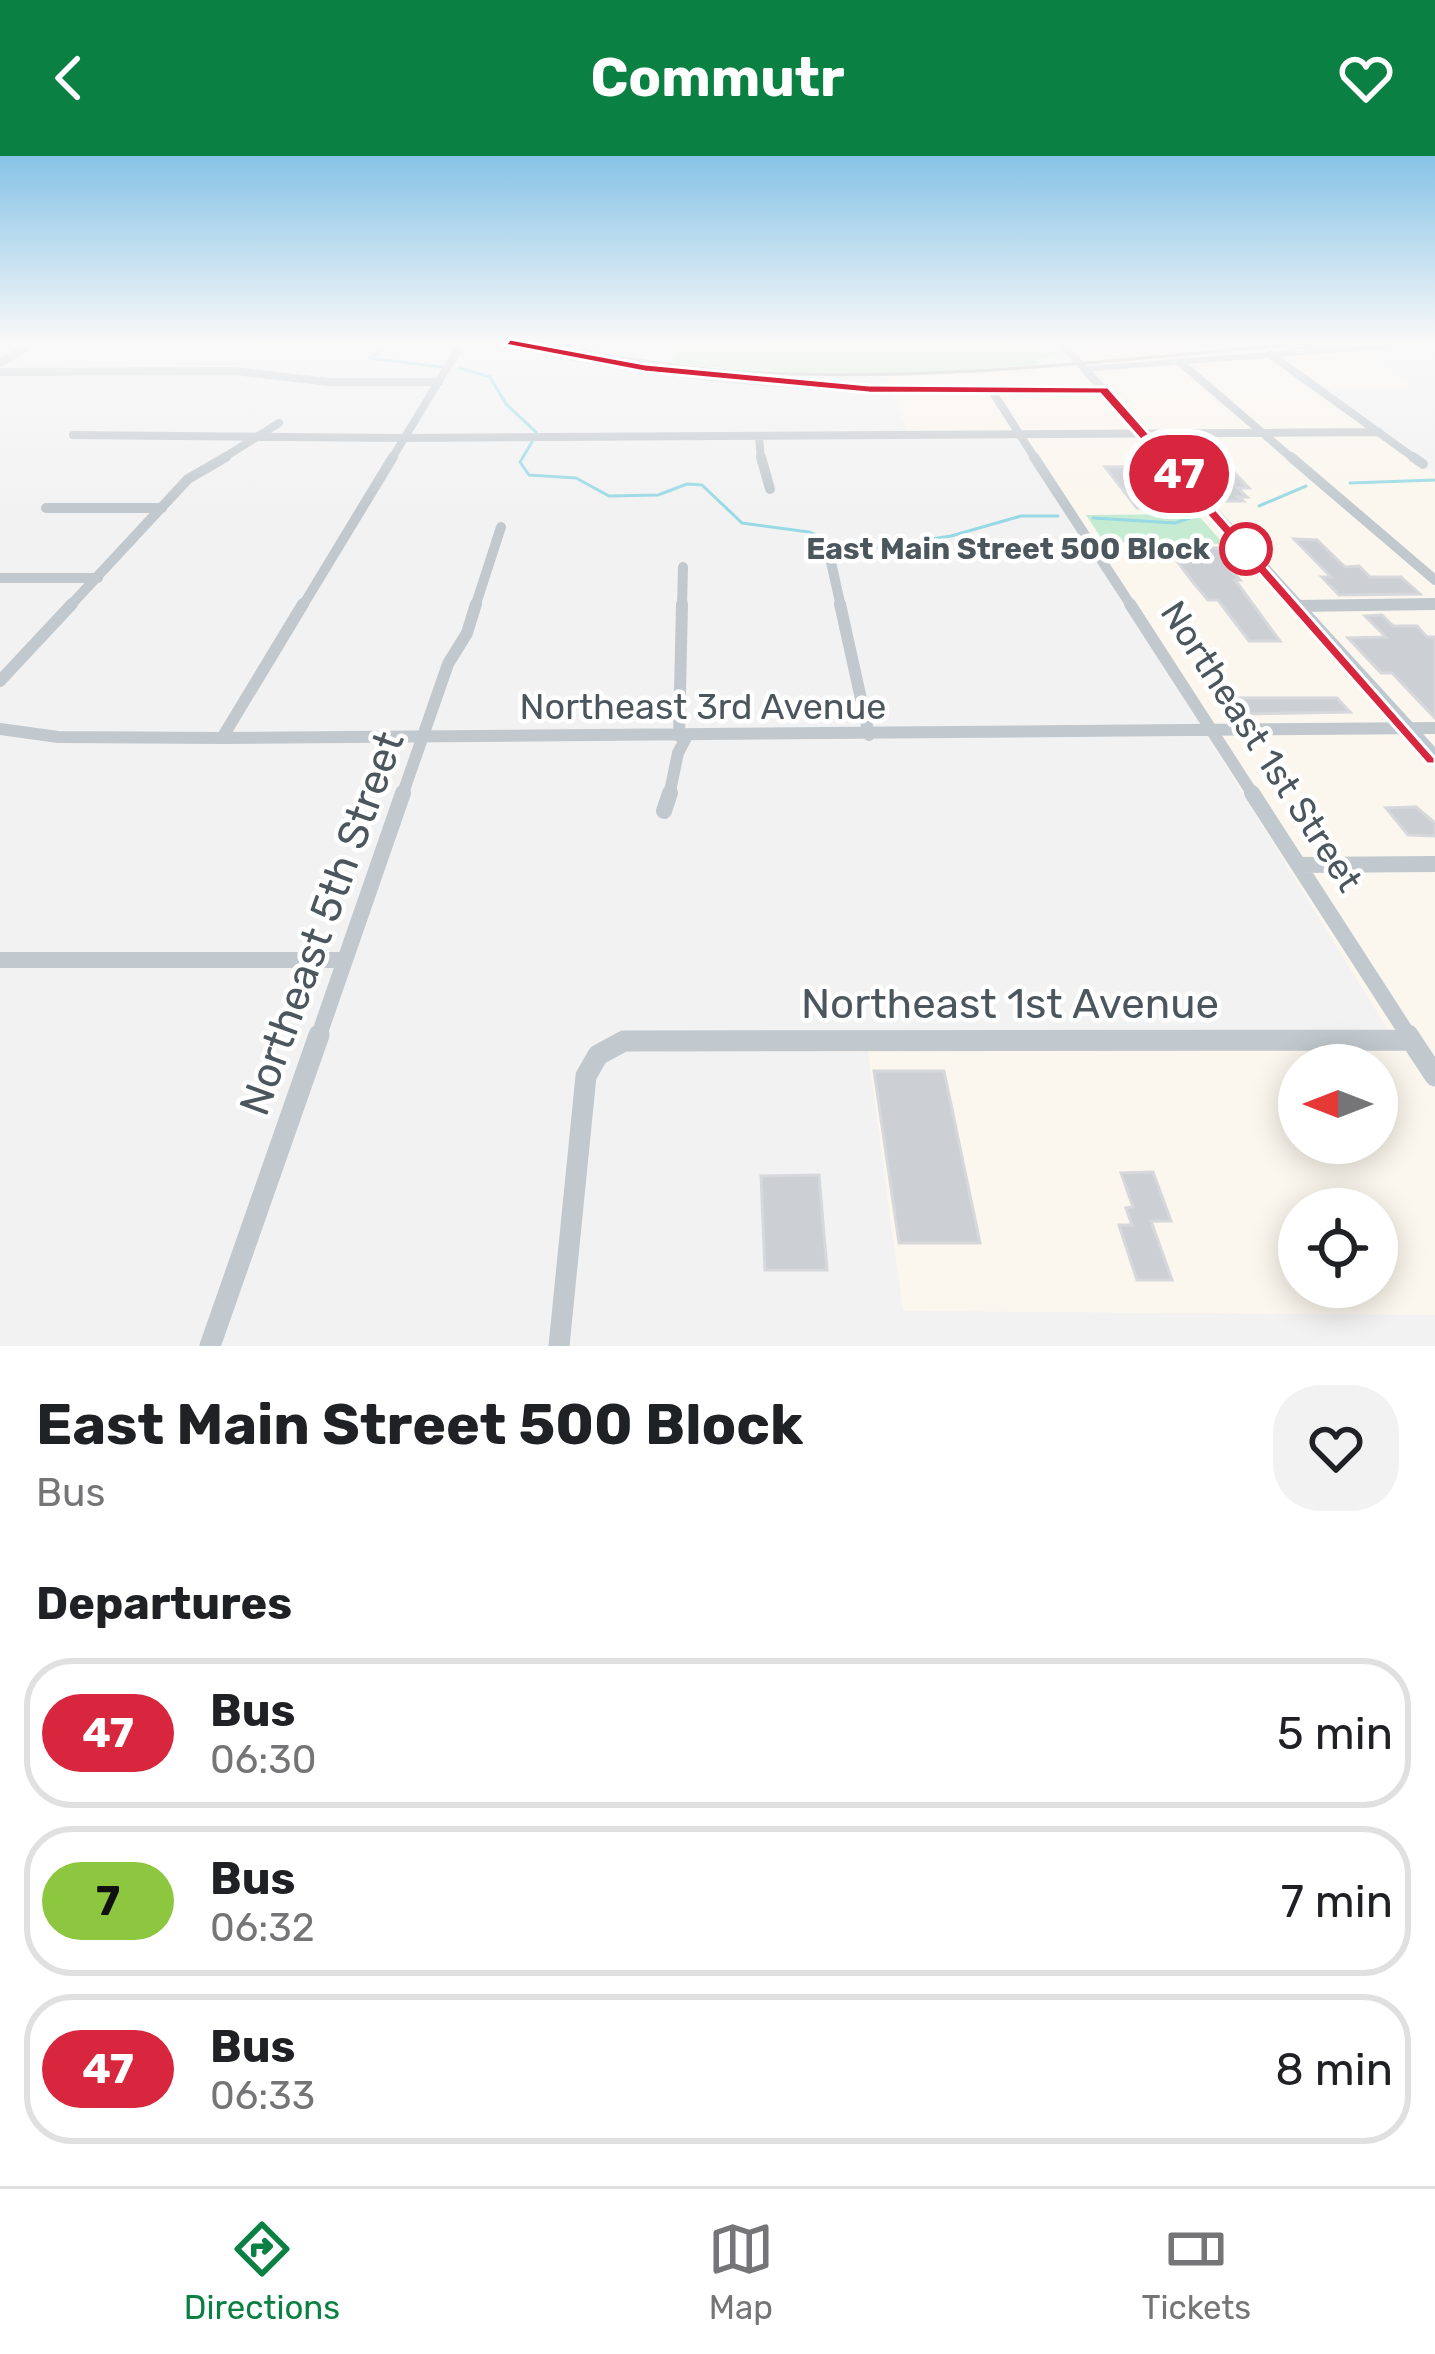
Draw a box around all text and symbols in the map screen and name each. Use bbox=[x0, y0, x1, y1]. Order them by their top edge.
icon: back bbox=[36, 45, 102, 111]
icon: heart bbox=[1333, 45, 1399, 111]
text: Commutr bbox=[590, 46, 845, 110]
line badge: 47 bbox=[1125, 435, 1233, 513]
text: 47 bbox=[1153, 449, 1205, 499]
marker: East Main Street 500 Block bbox=[1221, 524, 1271, 574]
place label: East Main Street 500 Block bbox=[806, 531, 1210, 567]
street label: Northeast 1st Street bbox=[1152, 593, 1371, 899]
street label: Northeast 3rd Avenue bbox=[520, 685, 886, 728]
street label: Northeast 5th Street bbox=[229, 725, 415, 1122]
street label: Northeast 1st Avenue bbox=[801, 979, 1219, 1029]
north arrow bbox=[1278, 1044, 1398, 1164]
map controls bbox=[1278, 1044, 1398, 1308]
button: locate bbox=[1278, 1188, 1398, 1308]
button: heart bbox=[1273, 1385, 1399, 1511]
text: East Main Street 500 Block bbox=[36, 1391, 803, 1458]
text: Bus bbox=[36, 1470, 105, 1516]
text: Departures bbox=[36, 1577, 292, 1630]
text: Bus bbox=[210, 1684, 295, 1737]
text: 5 min bbox=[1277, 1707, 1393, 1760]
text: 47 bbox=[82, 1708, 134, 1758]
text: 06:30 bbox=[210, 1737, 316, 1783]
text: Bus bbox=[210, 1852, 295, 1905]
text: 7 min bbox=[1281, 1875, 1393, 1928]
text: 7 bbox=[96, 1876, 120, 1926]
text: 06:32 bbox=[210, 1905, 315, 1951]
text: Bus bbox=[210, 2020, 295, 2073]
text: 8 min bbox=[1275, 2043, 1393, 2096]
text: 47 bbox=[82, 2044, 134, 2094]
text: 06:33 bbox=[210, 2073, 315, 2119]
tab: Directions bbox=[184, 2216, 340, 2327]
tab: Map bbox=[708, 2216, 774, 2327]
tab: Tickets bbox=[1142, 2216, 1251, 2327]

